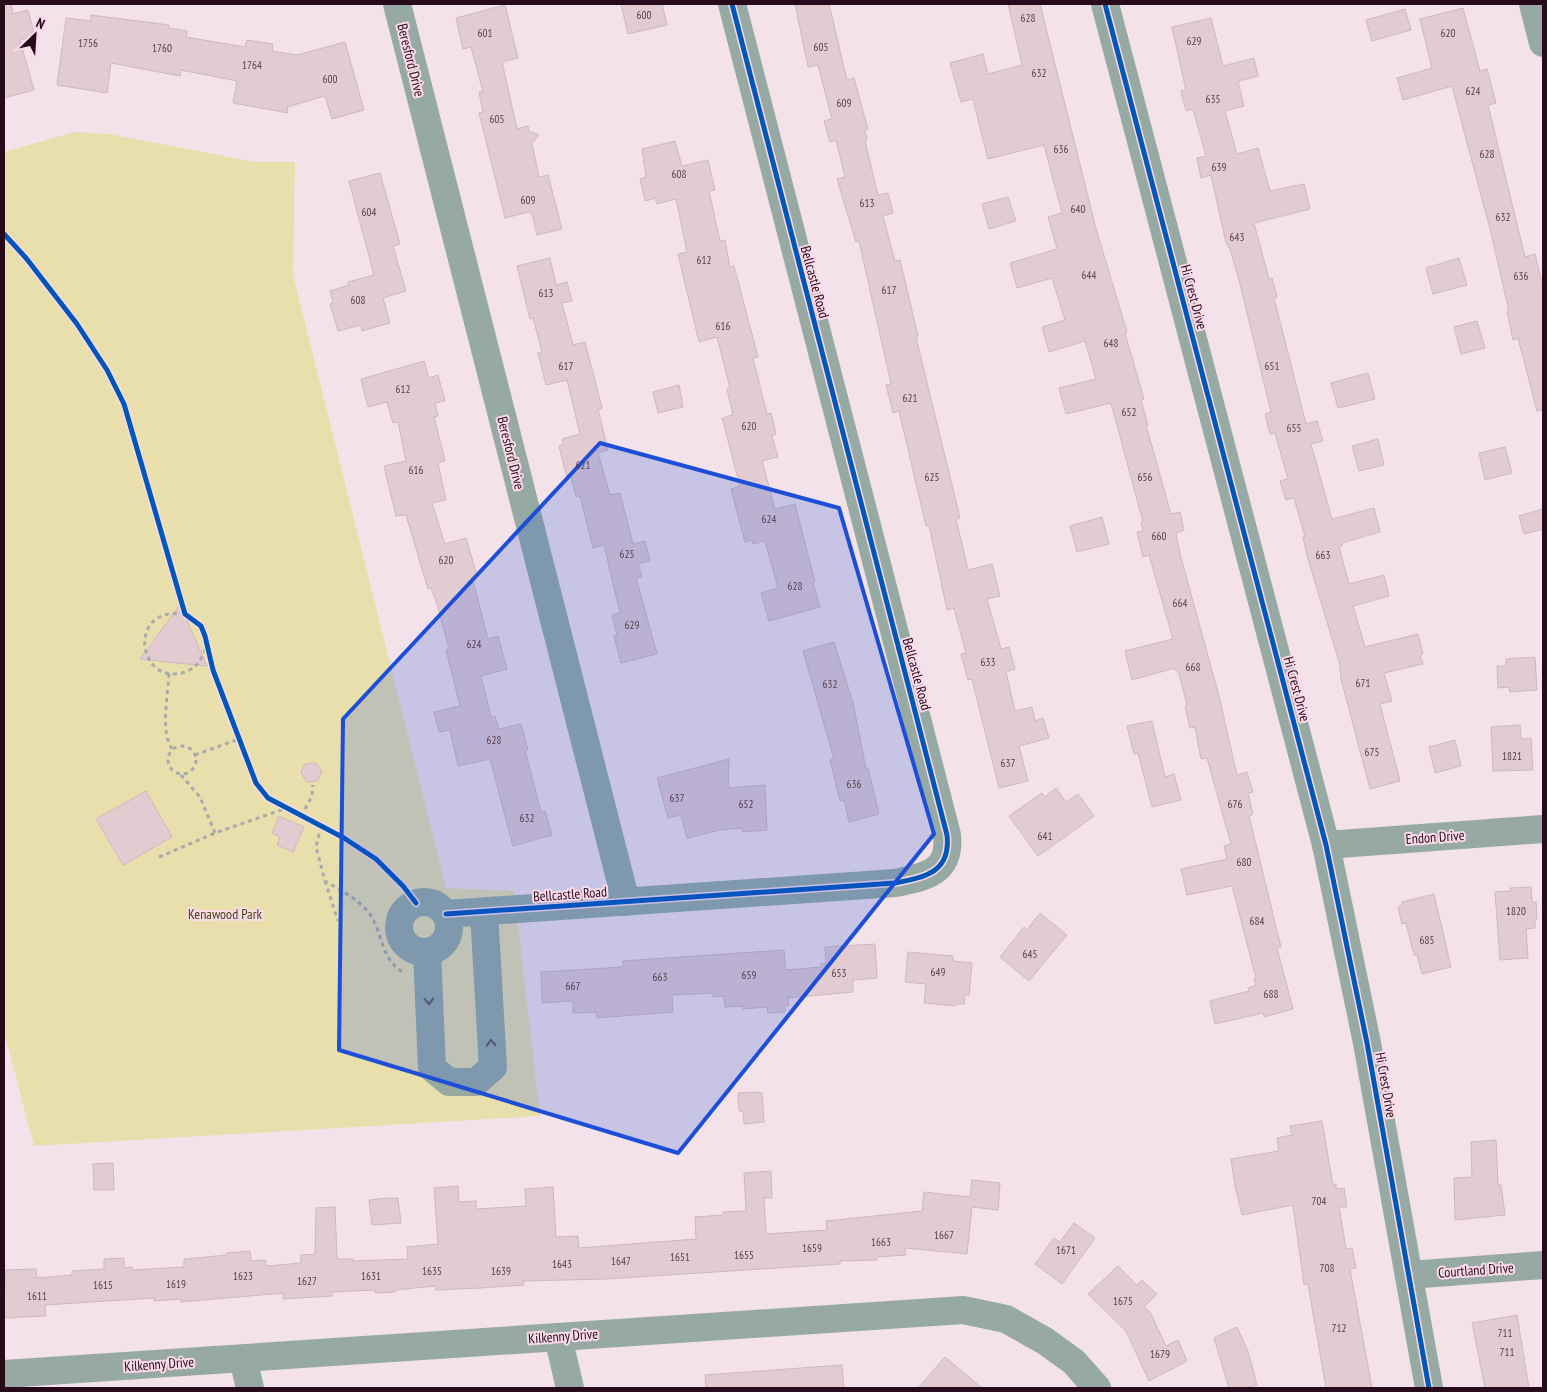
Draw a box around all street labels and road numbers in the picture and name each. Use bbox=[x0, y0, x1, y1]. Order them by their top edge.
street label: Beresford Drive bbox=[393, 22, 429, 99]
street label: Bellcastle Road bbox=[797, 244, 833, 320]
street label: Hi Crest Drive bbox=[1177, 263, 1211, 332]
street label: Beresford Drive bbox=[493, 415, 529, 492]
street label: Bellcastle Road bbox=[899, 636, 935, 712]
street label: Hi Crest Drive bbox=[1280, 655, 1314, 724]
street label: Endon Drive bbox=[1405, 826, 1465, 848]
street label: Bellcastle Road bbox=[532, 882, 608, 906]
street label: Hi Crest Drive bbox=[1371, 1051, 1401, 1119]
street label: Courtland Drive bbox=[1438, 1258, 1515, 1282]
street label: Kilkenny Drive bbox=[528, 1325, 599, 1347]
street label: Kilkenny Drive bbox=[124, 1353, 195, 1375]

